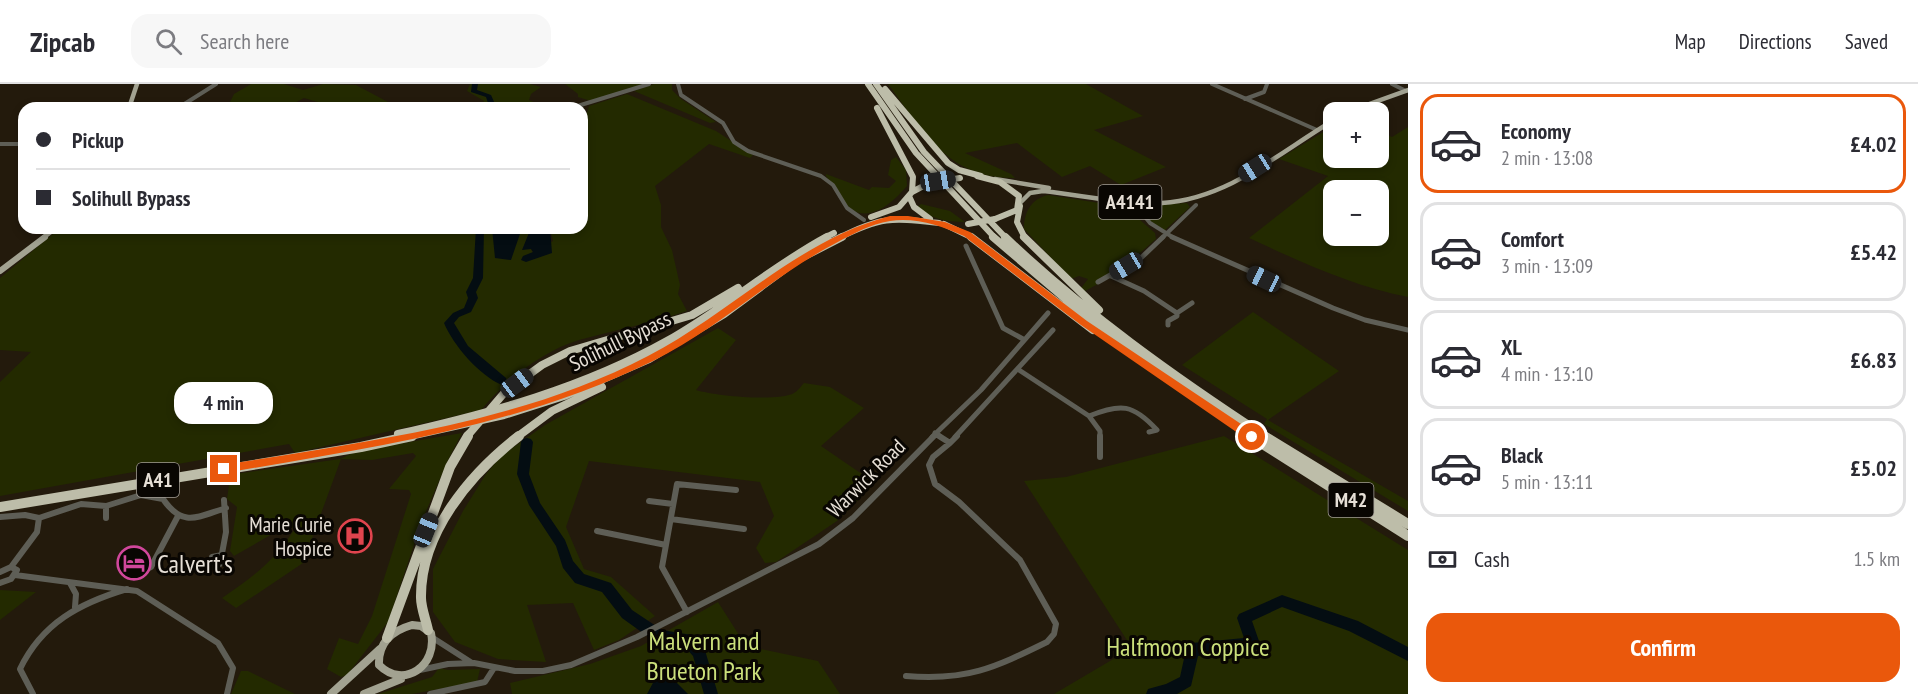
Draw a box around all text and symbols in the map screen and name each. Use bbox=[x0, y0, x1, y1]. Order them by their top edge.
search box bbox=[131, 14, 551, 68]
text: Zipcab bbox=[30, 23, 95, 60]
icon: search bbox=[152, 25, 185, 58]
text: Search here bbox=[200, 27, 289, 55]
text: Map bbox=[1675, 28, 1706, 55]
text: Directions bbox=[1739, 28, 1812, 55]
text: Saved bbox=[1845, 28, 1888, 55]
map controls bbox=[1323, 102, 1389, 246]
button: + bbox=[1323, 102, 1389, 168]
icon: car bbox=[1429, 117, 1483, 171]
text: Economy bbox=[1501, 117, 1571, 145]
text: Pickup bbox=[72, 126, 124, 154]
text: £4.02 bbox=[1850, 130, 1897, 158]
text: 2 min · 13:08 bbox=[1501, 145, 1593, 171]
car bbox=[1235, 151, 1275, 185]
car bbox=[919, 169, 957, 193]
button: − bbox=[1323, 180, 1389, 246]
text: Solihull Bypass bbox=[72, 184, 191, 212]
road number: A4141 bbox=[1098, 185, 1162, 219]
icon: car bbox=[1429, 225, 1483, 279]
text: Comfort bbox=[1501, 225, 1564, 253]
text: £5.42 bbox=[1850, 238, 1897, 266]
car bbox=[1106, 249, 1146, 283]
text: 3 min · 13:09 bbox=[1501, 253, 1593, 279]
car bbox=[1244, 263, 1284, 295]
street label: Solihull Bypass bbox=[565, 305, 675, 377]
icon: car bbox=[1429, 333, 1483, 387]
text: XL bbox=[1501, 333, 1522, 361]
text: £6.83 bbox=[1850, 346, 1897, 374]
text: 4 min · 13:10 bbox=[1501, 361, 1593, 387]
car bbox=[497, 365, 537, 401]
callout: 4 min bbox=[174, 382, 274, 424]
text: 4 min bbox=[203, 390, 244, 416]
route start bbox=[1238, 423, 1265, 450]
street label: Warwick Road bbox=[821, 433, 911, 523]
icon: car bbox=[1429, 441, 1483, 495]
text: Black bbox=[1501, 441, 1543, 469]
text: £5.02 bbox=[1850, 454, 1897, 482]
route end bbox=[210, 455, 237, 482]
road number: A41 bbox=[137, 463, 179, 497]
text: 5 min · 13:11 bbox=[1501, 469, 1593, 495]
road number: M42 bbox=[1328, 483, 1374, 517]
car bbox=[411, 510, 441, 550]
place label: Marie Curie Hospice bbox=[249, 511, 332, 562]
hospital icon: Marie Curie Hospice bbox=[337, 518, 373, 554]
icon: cash bbox=[1426, 543, 1459, 576]
hotel icon: Calvert's bbox=[116, 545, 152, 581]
text: Cash bbox=[1474, 545, 1510, 573]
text: 1.5 km bbox=[1853, 546, 1900, 572]
place label: Calvert's bbox=[157, 547, 233, 580]
button: Confirm bbox=[1426, 613, 1900, 682]
park label: Malvern and Brueton Park bbox=[646, 624, 762, 687]
park label: Halfmoon Coppice bbox=[1106, 630, 1270, 663]

